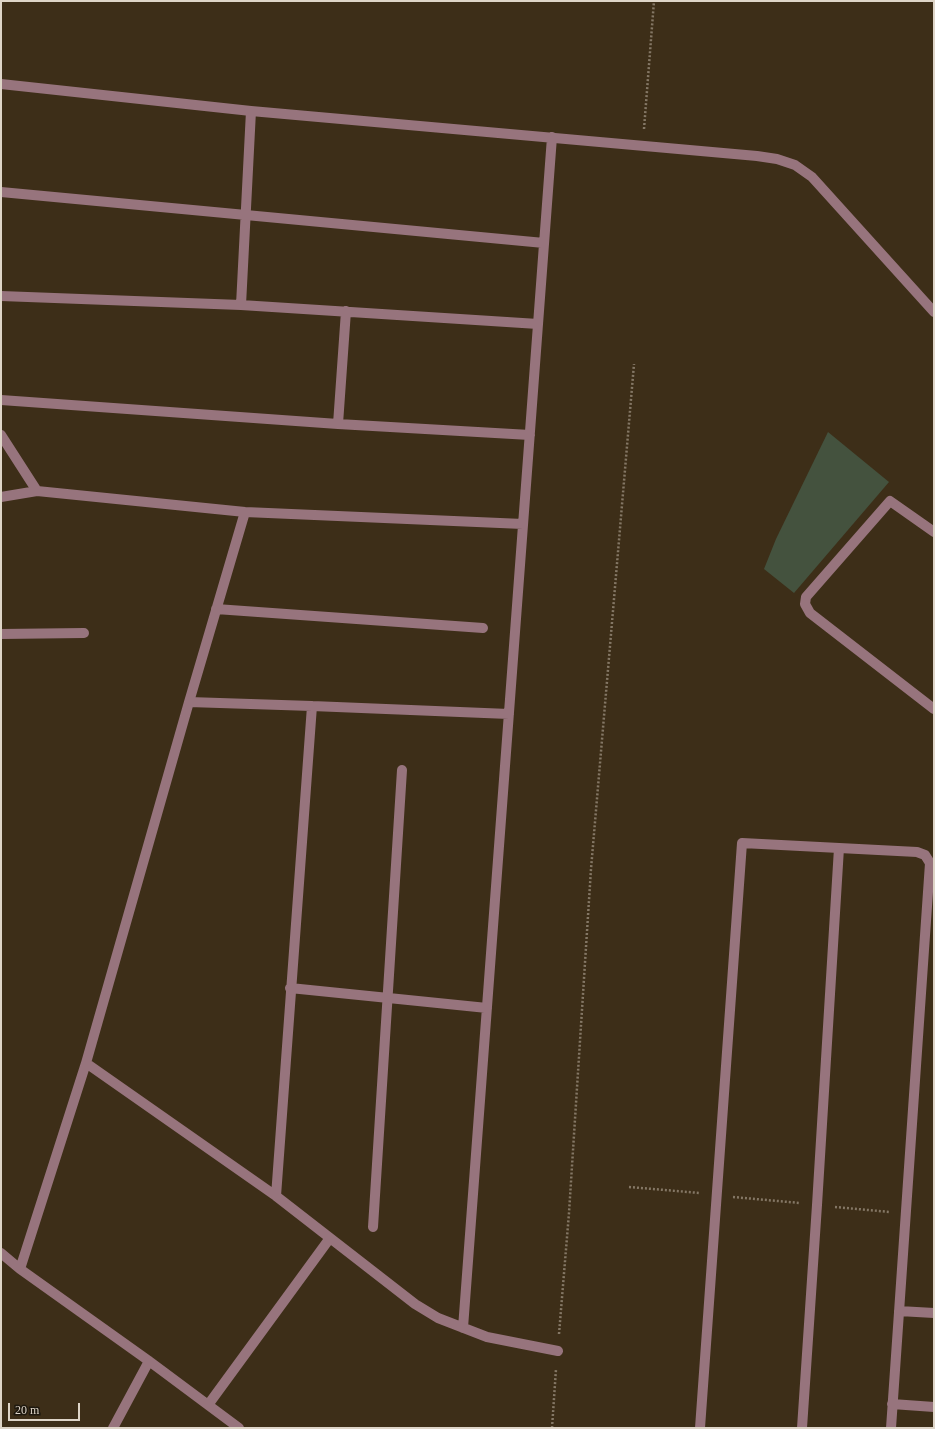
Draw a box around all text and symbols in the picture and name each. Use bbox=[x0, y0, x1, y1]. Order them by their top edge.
scale bar bbox=[10, 1395, 82, 1421]
text: 20 m bbox=[15, 1403, 39, 1417]

